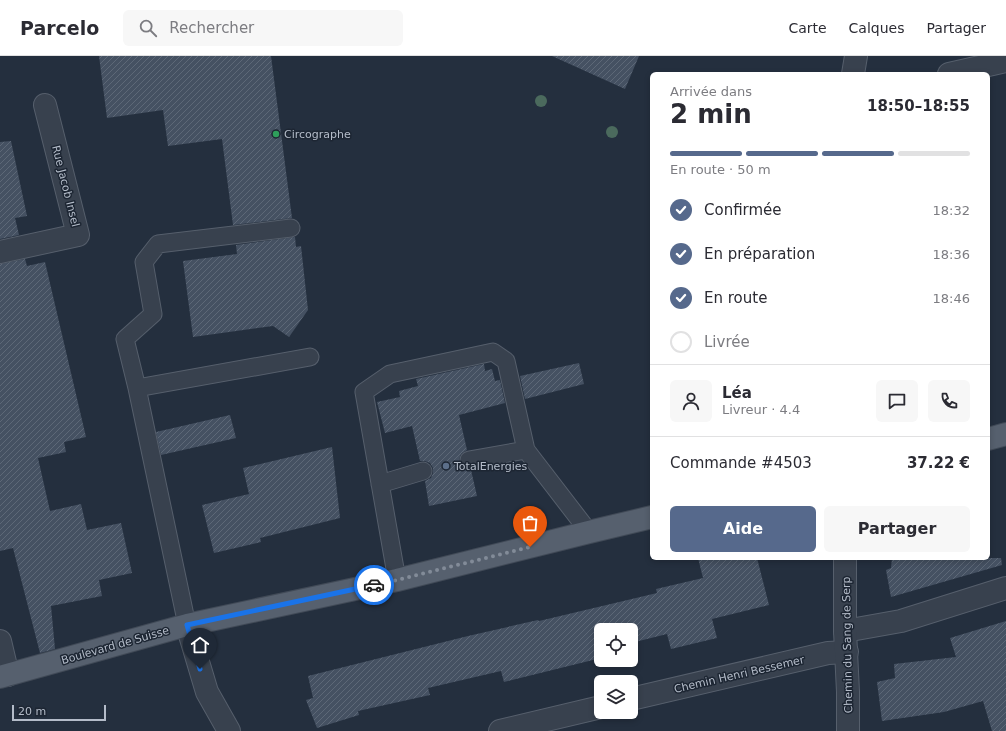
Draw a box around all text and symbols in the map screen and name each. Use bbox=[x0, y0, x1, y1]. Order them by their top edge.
search box bbox=[123, 10, 403, 46]
text: Parcelo bbox=[20, 17, 99, 39]
icon: search bbox=[137, 17, 159, 39]
text: Rechercher bbox=[169, 19, 254, 37]
text: Carte bbox=[788, 20, 827, 36]
text: Calques bbox=[849, 20, 905, 36]
text: Partager bbox=[927, 20, 986, 36]
text: Arrivée dans bbox=[670, 84, 752, 99]
text: 18:50–18:55 bbox=[867, 97, 970, 115]
text: 2 min bbox=[670, 99, 752, 129]
place label: Circographe bbox=[284, 128, 351, 141]
marker: Circographe bbox=[271, 129, 281, 139]
street label: Rue Jacob Insel bbox=[49, 144, 82, 228]
text: En route · 50 m bbox=[670, 162, 771, 177]
icon: check bbox=[670, 199, 692, 221]
text: Confirmée bbox=[704, 201, 782, 219]
text: 18:32 bbox=[933, 203, 970, 218]
icon: check bbox=[670, 243, 692, 265]
text: En préparation bbox=[704, 245, 815, 263]
text: 18:36 bbox=[933, 247, 970, 262]
icon: check bbox=[670, 287, 692, 309]
text: En route bbox=[704, 289, 767, 307]
text: 18:46 bbox=[933, 291, 970, 306]
text: Livrée bbox=[704, 333, 750, 351]
button: person bbox=[670, 380, 712, 422]
button: chat bbox=[876, 380, 918, 422]
button: phone bbox=[928, 380, 970, 422]
text: Léa bbox=[722, 384, 752, 402]
text: Livreur · 4.4 bbox=[722, 402, 800, 417]
text: Commande #4503 bbox=[670, 454, 812, 472]
text: 37.22 € bbox=[907, 454, 970, 472]
place label: TotalEnergies bbox=[453, 460, 528, 473]
marker: TotalEnergies bbox=[441, 461, 451, 471]
pin bbox=[513, 506, 547, 547]
button: Aide bbox=[670, 506, 816, 552]
button: Partager bbox=[824, 506, 970, 552]
icon: bag bbox=[519, 512, 541, 534]
courier bbox=[354, 565, 394, 605]
icon: car bbox=[363, 574, 385, 596]
street label: Chemin du Sang de Serp bbox=[840, 576, 855, 713]
map controls bbox=[594, 623, 638, 719]
button: locate bbox=[594, 623, 638, 667]
street label: Boulevard de Suisse bbox=[60, 624, 171, 667]
pin bbox=[183, 628, 217, 669]
icon: home bbox=[189, 634, 211, 656]
street label: Chemin Henri Bessemer bbox=[673, 653, 806, 696]
button: layers bbox=[594, 675, 638, 719]
scale bar bbox=[12, 703, 106, 722]
text: 20 m bbox=[18, 705, 46, 718]

